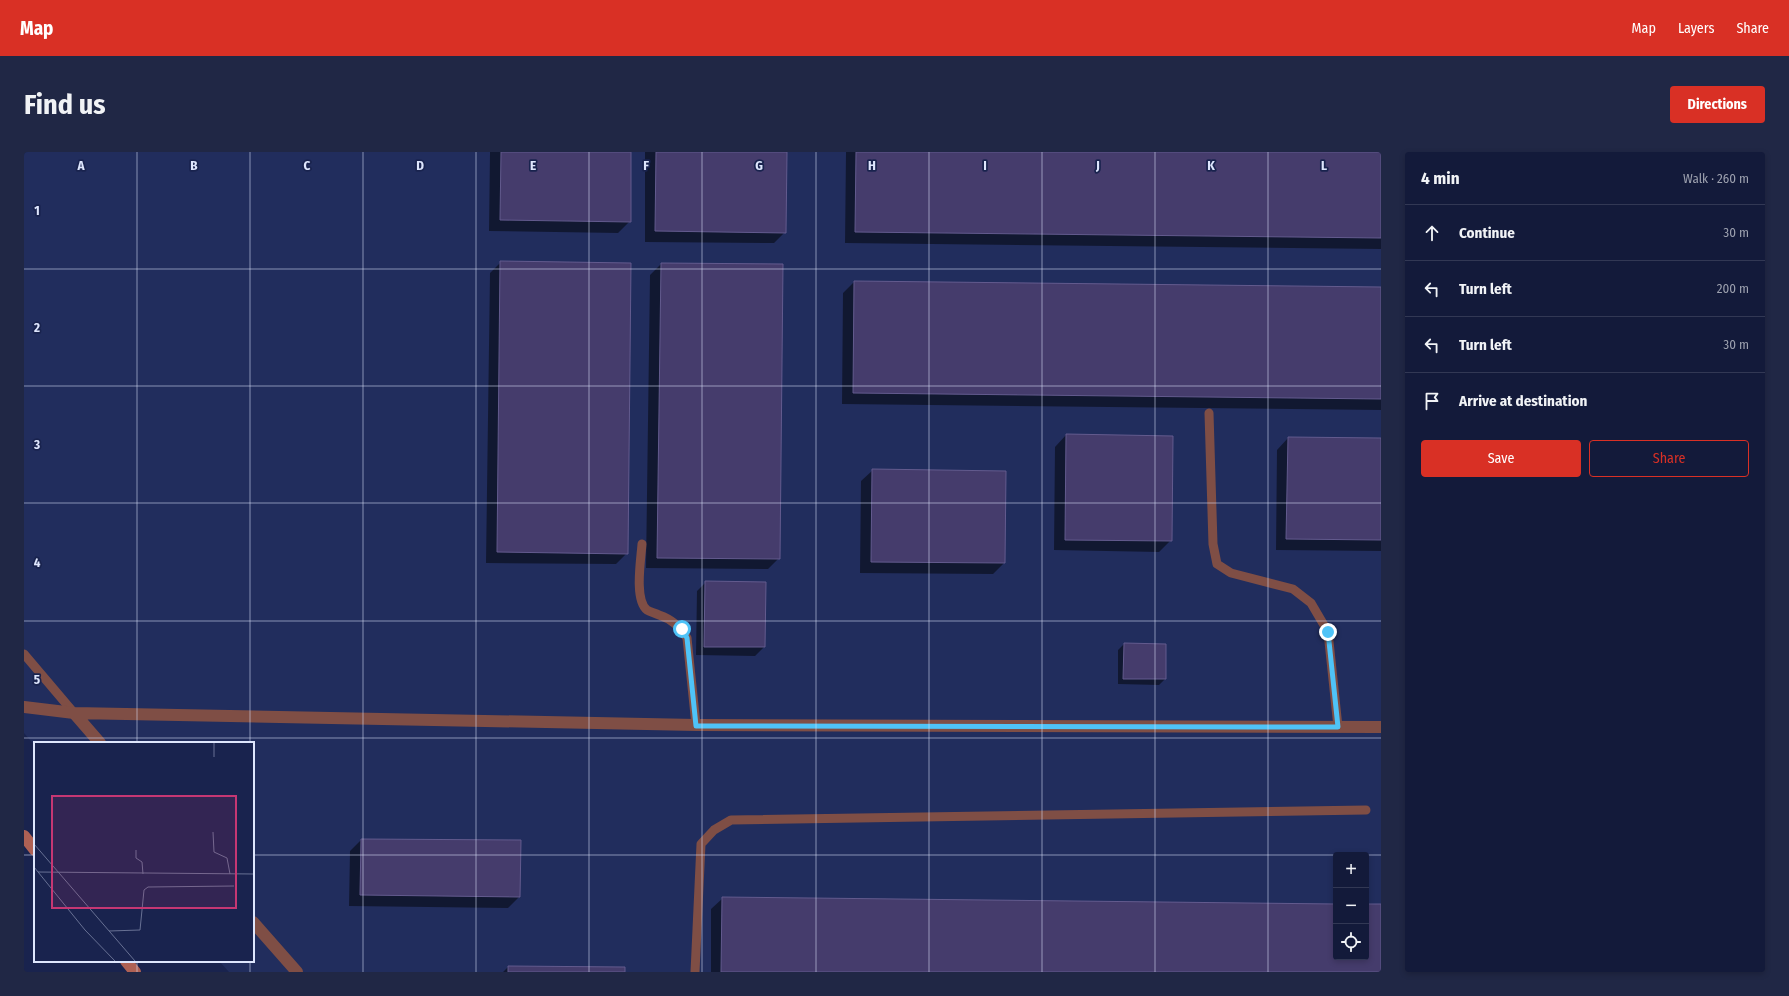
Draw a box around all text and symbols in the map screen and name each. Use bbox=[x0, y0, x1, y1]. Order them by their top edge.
text: Map bbox=[20, 17, 53, 40]
text: Map bbox=[1632, 20, 1656, 37]
text: Layers bbox=[1678, 20, 1714, 37]
text: Share bbox=[1736, 20, 1769, 37]
button: Directions bbox=[1670, 86, 1765, 123]
text: Find us bbox=[24, 88, 106, 121]
text: A bbox=[76, 158, 85, 173]
text: B bbox=[190, 158, 198, 173]
text: C bbox=[304, 158, 311, 173]
text: D bbox=[416, 158, 424, 173]
text: E bbox=[530, 158, 536, 173]
text: F bbox=[643, 158, 649, 173]
text: G bbox=[755, 158, 763, 173]
text: H bbox=[868, 158, 876, 173]
text: I bbox=[983, 158, 987, 173]
text: J bbox=[1095, 158, 1100, 173]
text: K bbox=[1207, 158, 1215, 173]
text: L bbox=[1321, 158, 1327, 173]
text: 4 min bbox=[1421, 168, 1460, 189]
text: Walk · 260 m bbox=[1683, 171, 1749, 186]
text: 1 bbox=[34, 203, 40, 218]
icon: ahead bbox=[1421, 222, 1443, 244]
text: Continue bbox=[1459, 224, 1515, 242]
text: 30 m bbox=[1723, 225, 1749, 240]
icon: left bbox=[1421, 278, 1443, 300]
text: Turn left bbox=[1459, 280, 1512, 298]
text: 200 m bbox=[1717, 281, 1749, 296]
text: 2 bbox=[33, 320, 40, 335]
icon: left bbox=[1421, 334, 1443, 356]
text: Turn left bbox=[1459, 336, 1512, 354]
text: 30 m bbox=[1723, 337, 1749, 352]
icon: arrive bbox=[1421, 390, 1443, 412]
text: Arrive at destination bbox=[1459, 392, 1587, 410]
text: 3 bbox=[33, 437, 40, 452]
button: Save bbox=[1421, 440, 1581, 477]
button: Share bbox=[1589, 440, 1749, 477]
text: 4 bbox=[34, 555, 41, 570]
route start bbox=[673, 620, 691, 638]
route end bbox=[1319, 623, 1337, 641]
text: 5 bbox=[34, 672, 40, 687]
inset map bbox=[34, 742, 254, 962]
map controls bbox=[1333, 852, 1369, 960]
button: + bbox=[1333, 852, 1369, 888]
button: − bbox=[1333, 888, 1369, 924]
button: locate bbox=[1333, 924, 1369, 960]

